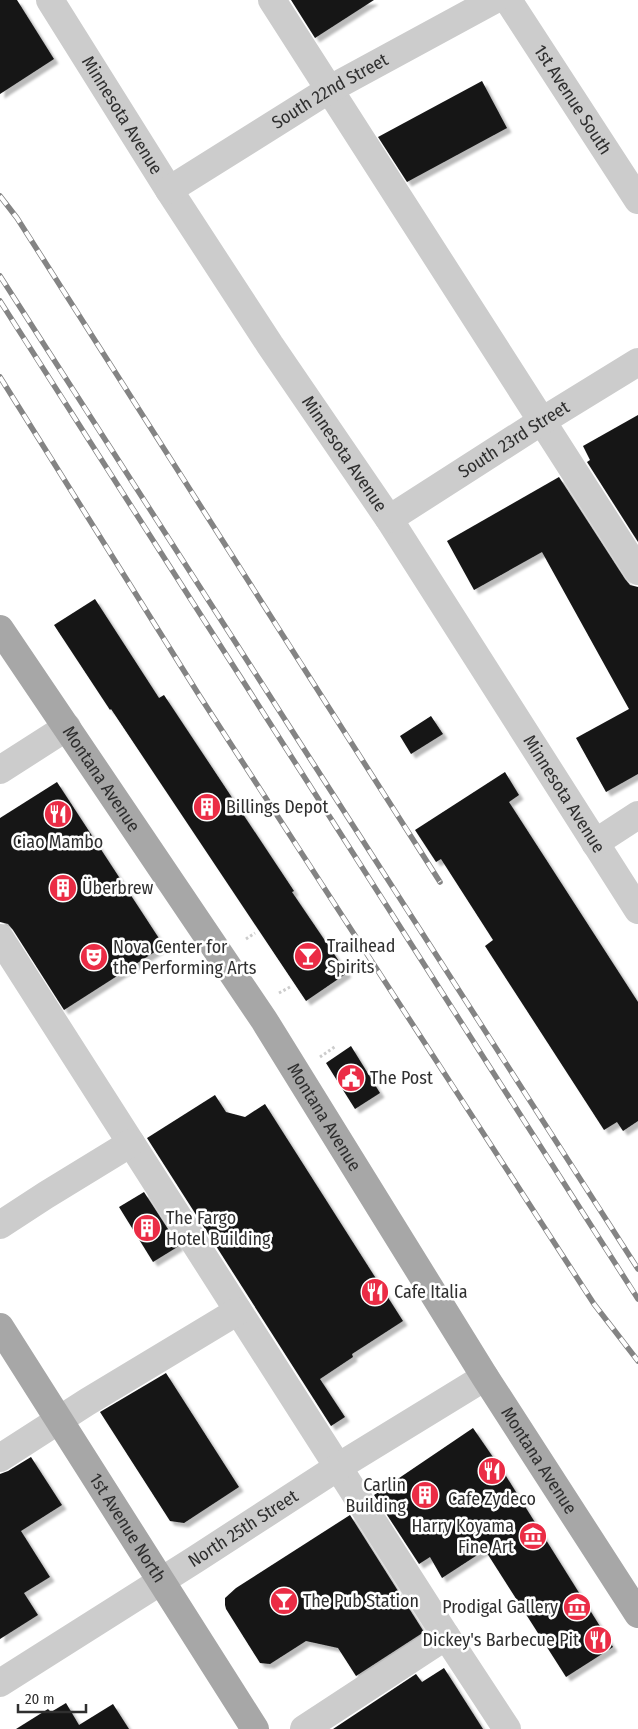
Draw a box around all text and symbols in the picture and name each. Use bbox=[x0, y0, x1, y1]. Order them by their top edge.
street label: 1st Avenue South bbox=[529, 41, 617, 159]
street label: South 22nd Street bbox=[268, 49, 392, 134]
street label: Minnesota Avenue bbox=[77, 52, 167, 179]
street label: Minnesota Avenue bbox=[297, 392, 392, 516]
street label: South 23rd Street bbox=[454, 396, 573, 483]
street label: Montana Avenue bbox=[58, 722, 145, 836]
street label: Minnesota Avenue bbox=[518, 731, 610, 857]
building icon: Billings Depot bbox=[192, 792, 222, 822]
place label: Billings Depot bbox=[226, 796, 329, 818]
restaurant icon: Ciao Mambo bbox=[43, 799, 73, 829]
place label: Ciao Mambo bbox=[13, 831, 103, 853]
building icon: Überbrew bbox=[48, 873, 78, 903]
place label: Überbrew bbox=[82, 877, 154, 899]
place label: Trailhead Spirits bbox=[327, 935, 395, 978]
place label: Nova Center for the Performing Arts bbox=[113, 936, 257, 979]
bar icon: Trailhead Spirits bbox=[293, 941, 323, 971]
theatre icon: Nova Center for the Performing Arts bbox=[79, 942, 109, 972]
street label: Montana Avenue bbox=[282, 1059, 366, 1175]
public building icon: The Post bbox=[336, 1063, 366, 1093]
place label: The Post bbox=[370, 1067, 433, 1089]
place label: The Fargo Hotel Building bbox=[166, 1207, 271, 1250]
building icon: The Fargo Hotel Building bbox=[132, 1213, 162, 1243]
restaurant icon: Cafe Italia bbox=[360, 1277, 390, 1307]
place label: Cafe Italia bbox=[394, 1281, 468, 1303]
street label: Montana Avenue bbox=[496, 1403, 582, 1518]
restaurant icon: Cafe Zydeco bbox=[477, 1456, 507, 1486]
street label: 1st Avenue North bbox=[85, 1469, 170, 1587]
place label: Carlin Building bbox=[345, 1474, 407, 1517]
building icon: Carlin Building bbox=[410, 1480, 440, 1510]
street label: North 25th Street bbox=[184, 1485, 302, 1572]
place label: Cafe Zydeco bbox=[448, 1488, 536, 1510]
place label: Harry Koyama Fine Art bbox=[412, 1515, 514, 1558]
museum icon: Harry Koyama Fine Art bbox=[518, 1521, 548, 1551]
bar icon: The Pub Station bbox=[269, 1586, 299, 1616]
place label: The Pub Station bbox=[303, 1590, 419, 1612]
museum icon: Prodigal Gallery bbox=[562, 1592, 592, 1622]
place label: Prodigal Gallery bbox=[442, 1596, 558, 1618]
restaurant icon: Dickey's Barbecue Pit bbox=[583, 1625, 613, 1655]
place label: Dickey's Barbecue Pit bbox=[423, 1629, 579, 1651]
scale bar bbox=[18, 1682, 85, 1714]
text: 20 m bbox=[25, 1690, 55, 1708]

